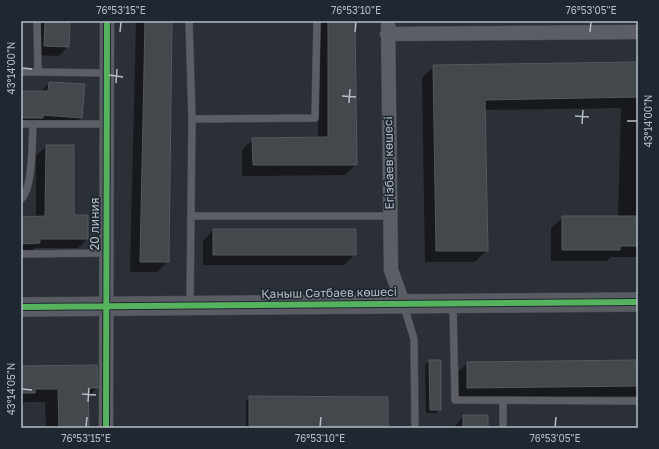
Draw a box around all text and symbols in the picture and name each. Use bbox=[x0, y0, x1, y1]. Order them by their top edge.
text: 76°53'15"E bbox=[96, 4, 146, 16]
text: 76°53'10"E bbox=[331, 4, 381, 16]
text: 76°53'05"E bbox=[565, 4, 617, 16]
text: 43°14'00"N bbox=[5, 42, 17, 94]
text: 43°14'00"N bbox=[642, 95, 654, 147]
street label: Егізбаев көшесі bbox=[380, 116, 397, 210]
street label: 20 линия bbox=[87, 197, 102, 251]
street label: Қаныш Сәтбаев көшесі bbox=[261, 284, 397, 301]
text: 43°14'05"N bbox=[5, 363, 17, 415]
text: 76°53'15"E bbox=[61, 432, 111, 444]
text: 76°53'10"E bbox=[295, 432, 345, 444]
text: 76°53'05"E bbox=[529, 432, 581, 444]

